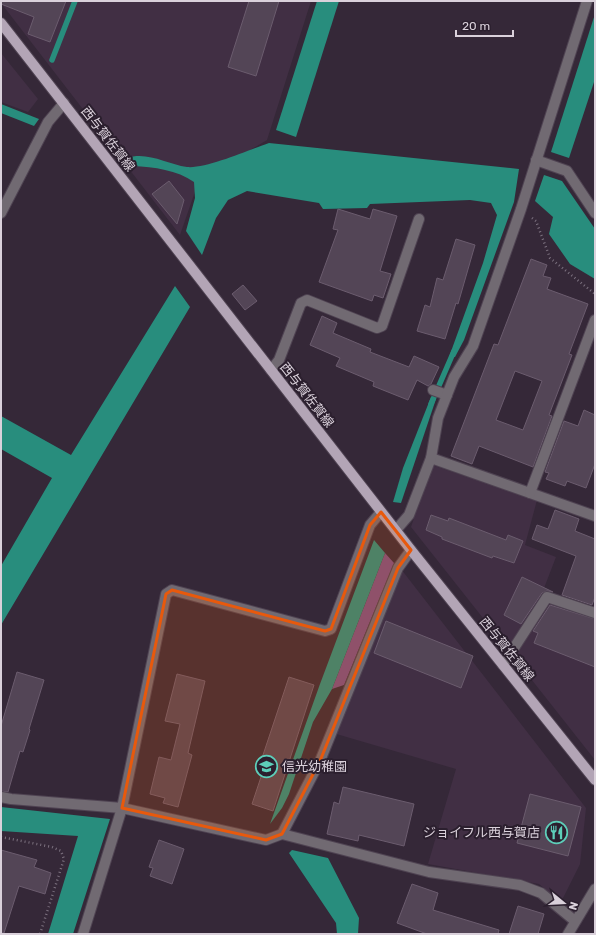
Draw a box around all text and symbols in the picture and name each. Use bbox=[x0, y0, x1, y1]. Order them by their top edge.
scale bar bbox=[456, 12, 513, 38]
text: 20 m bbox=[462, 19, 490, 33]
street label: 西与賀佐賀線 bbox=[78, 104, 138, 174]
street label: 西与賀佐賀線 bbox=[277, 360, 337, 430]
street label: 西与賀佐賀線 bbox=[477, 614, 537, 684]
school or university icon: 信光幼稚園 bbox=[253, 753, 279, 779]
place label: 信光幼稚園 bbox=[282, 759, 347, 774]
restaurant icon: ジョイフル西与賀店 bbox=[543, 819, 569, 845]
place label: ジョイフル西与賀店 bbox=[423, 825, 540, 840]
north arrow bbox=[544, 883, 584, 923]
text: N bbox=[566, 900, 580, 912]

